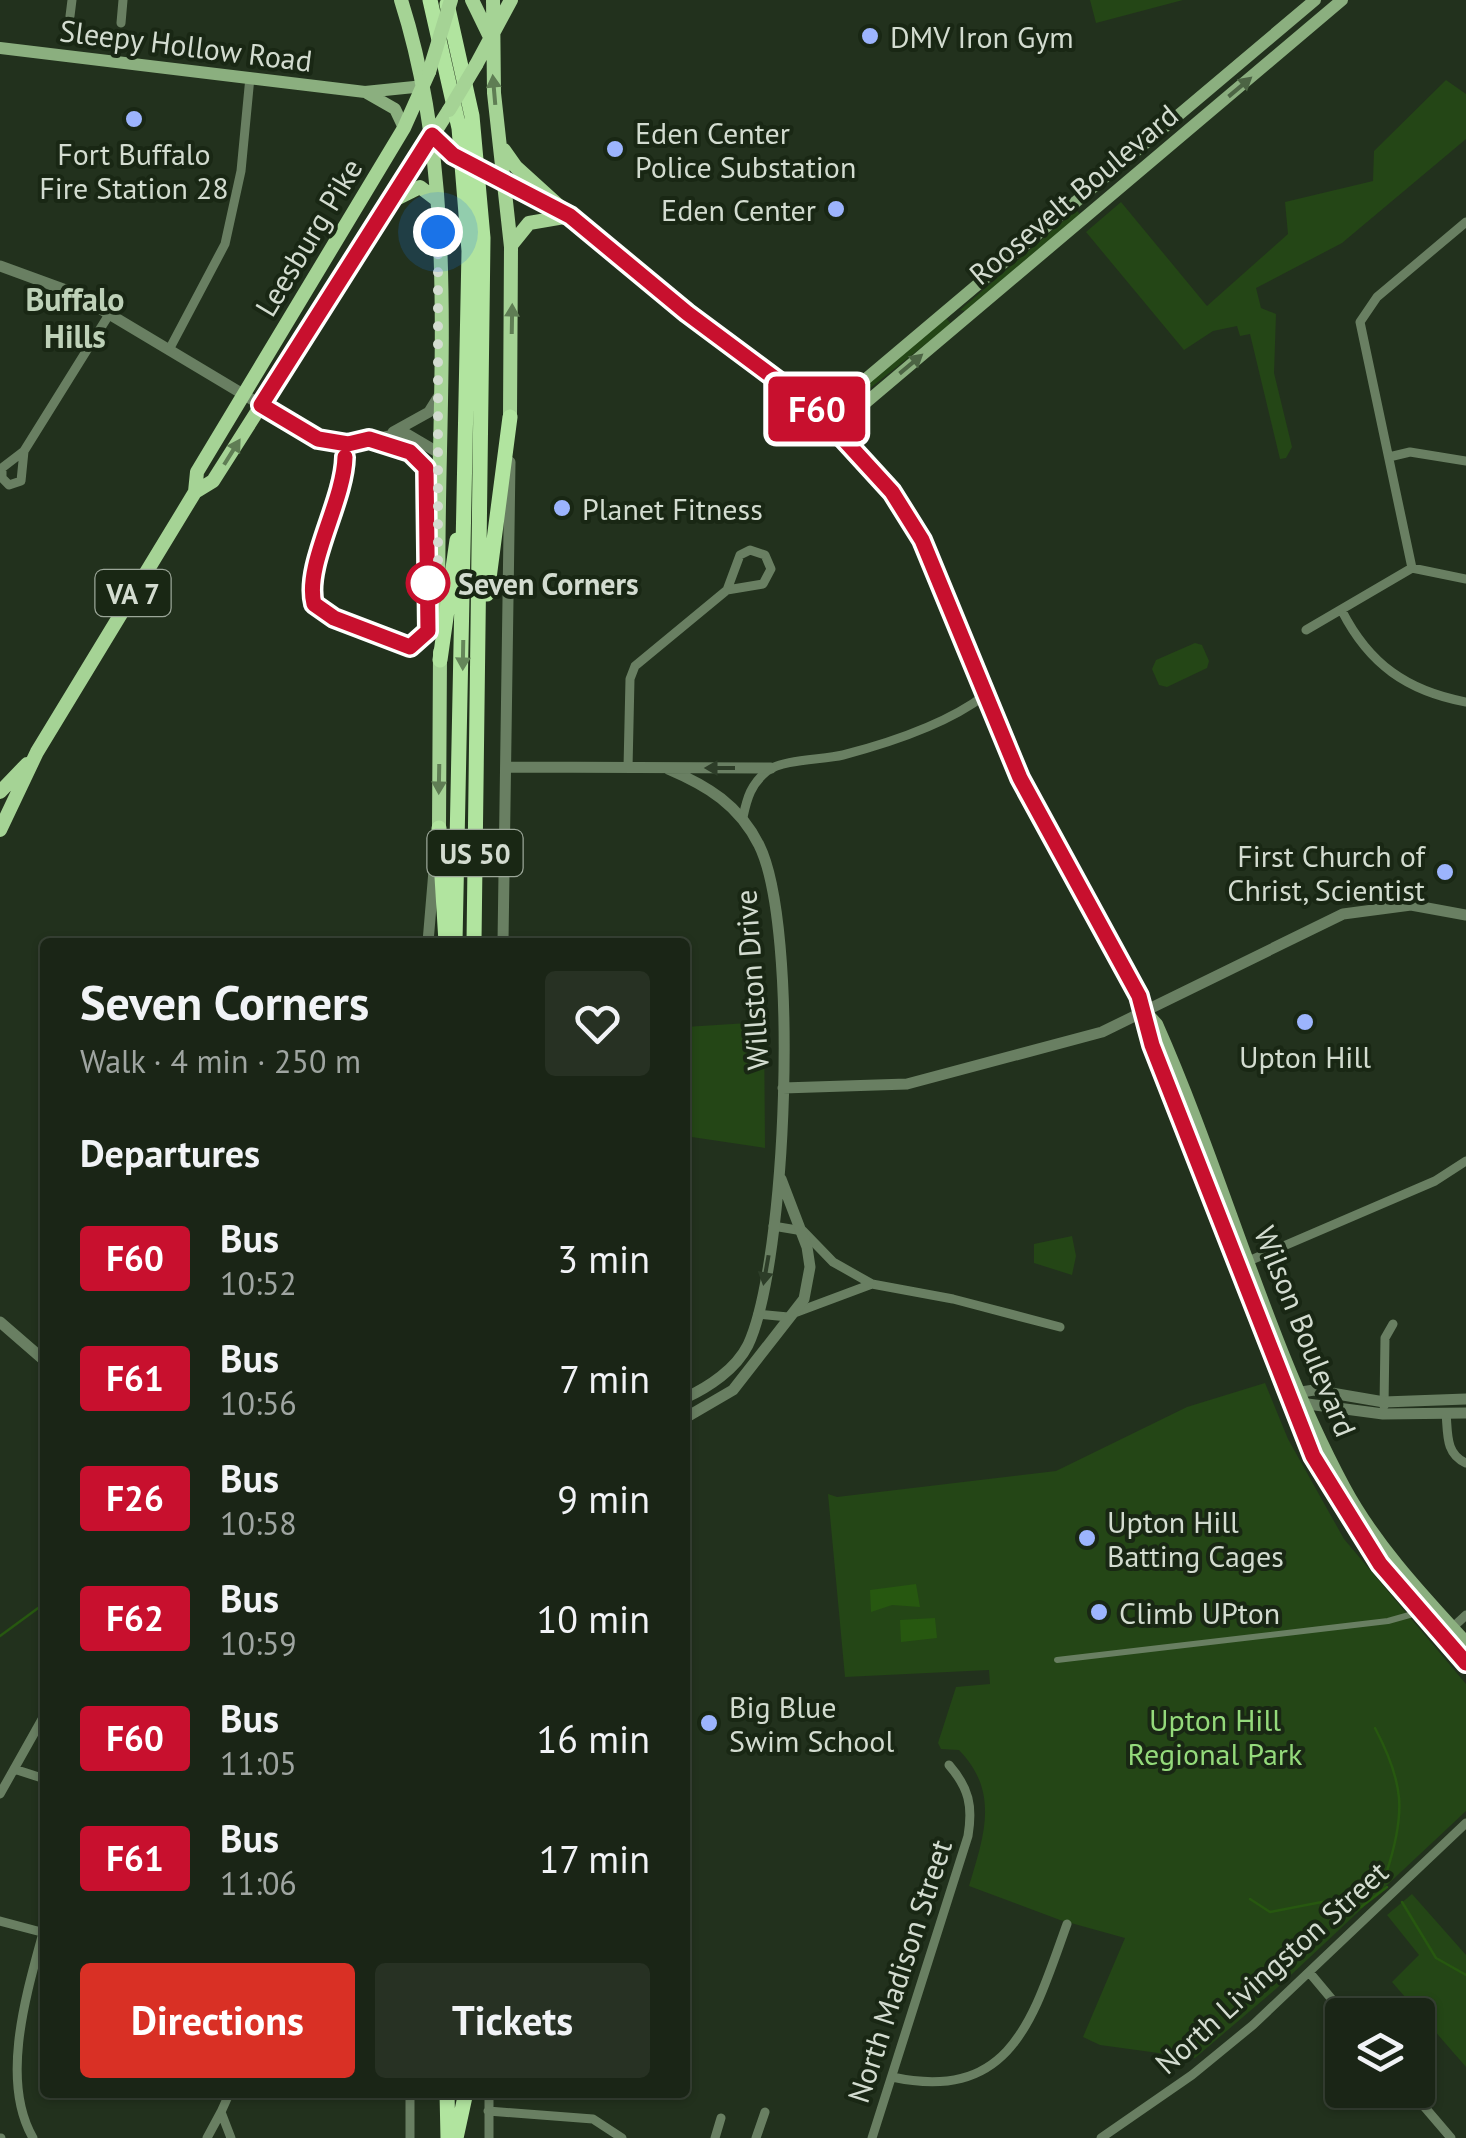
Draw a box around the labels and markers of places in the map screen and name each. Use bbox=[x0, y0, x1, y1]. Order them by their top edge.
place label: DMV Iron Gym bbox=[890, 17, 1074, 56]
marker: DMV Iron Gym bbox=[859, 25, 881, 47]
marker: Fort Buffalo Fire Station 28 bbox=[123, 108, 145, 130]
place label: Eden Center Police Substation bbox=[635, 113, 856, 186]
place label: Fort Buffalo Fire Station 28 bbox=[39, 134, 229, 207]
marker: Eden Center Police Substation bbox=[604, 138, 626, 160]
place label: Eden Center bbox=[661, 190, 816, 229]
marker: Eden Center bbox=[825, 198, 847, 220]
place label: Planet Fitness bbox=[582, 489, 763, 528]
marker: Planet Fitness bbox=[551, 497, 573, 519]
marker: Seven Corners bbox=[407, 562, 449, 604]
place label: Seven Corners bbox=[458, 564, 639, 603]
place label: First Church of Christ, Scientist bbox=[1227, 836, 1426, 909]
marker: First Church of Christ, Scientist bbox=[1434, 861, 1456, 883]
marker: Upton Hill bbox=[1294, 1011, 1316, 1033]
place label: Upton Hill bbox=[1239, 1037, 1371, 1076]
place label: Upton Hill Batting Cages bbox=[1107, 1502, 1284, 1575]
marker: Upton Hill Batting Cages bbox=[1076, 1527, 1098, 1549]
place label: Climb UPton bbox=[1119, 1593, 1280, 1632]
marker: Climb UPton bbox=[1088, 1601, 1110, 1623]
place label: Big Blue Swim School bbox=[729, 1687, 894, 1760]
marker: Big Blue Swim School bbox=[698, 1712, 720, 1734]

